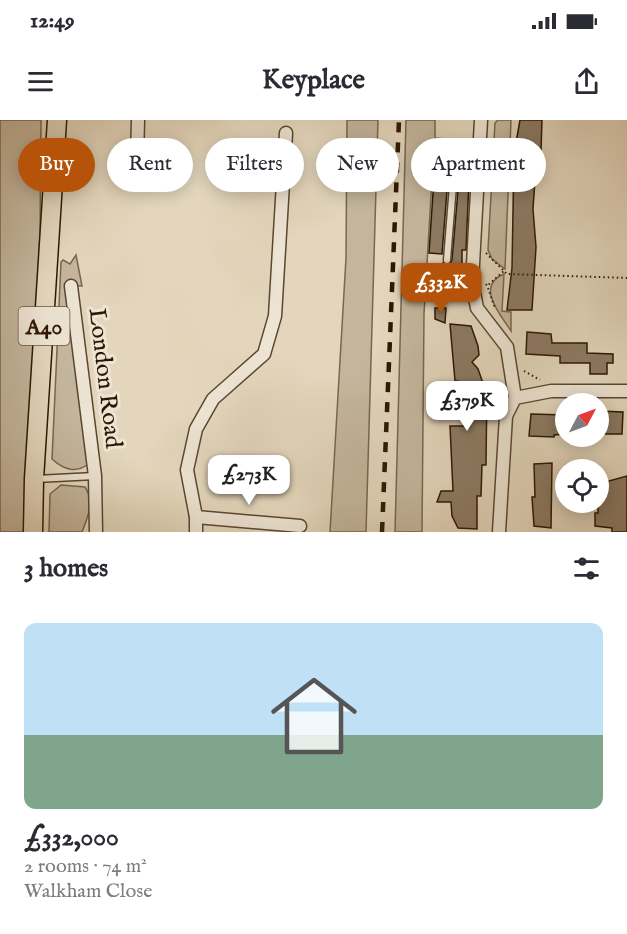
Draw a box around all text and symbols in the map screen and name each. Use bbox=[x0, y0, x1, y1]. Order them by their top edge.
text: 12:49 bbox=[30, 7, 75, 35]
text: Keyplace bbox=[262, 64, 365, 98]
icon: menu bbox=[24, 65, 57, 98]
icon: share bbox=[570, 65, 603, 98]
chip: Buy bbox=[18, 138, 95, 192]
chip: Rent bbox=[107, 138, 193, 192]
chip: Filters bbox=[205, 138, 304, 192]
chip: New bbox=[316, 138, 399, 192]
chip: Apartment bbox=[411, 138, 546, 192]
pin: £332K bbox=[399, 263, 483, 314]
text: £332K bbox=[415, 270, 467, 295]
street label: London Road bbox=[81, 306, 129, 450]
road number: A40 bbox=[18, 307, 70, 345]
pin: £379K bbox=[425, 381, 509, 432]
text: £379K bbox=[440, 388, 494, 413]
north arrow bbox=[555, 393, 609, 447]
map controls bbox=[555, 393, 609, 513]
pin: £273K bbox=[207, 455, 291, 506]
button: locate bbox=[555, 459, 609, 513]
text: £273K bbox=[222, 462, 276, 487]
text: 3 homes bbox=[24, 552, 108, 585]
icon: filters bbox=[570, 552, 603, 585]
icon: home bbox=[260, 662, 368, 770]
text: £332,000 bbox=[24, 821, 119, 854]
text: 2 rooms · 74 m² bbox=[24, 854, 147, 879]
text: Walkham Close bbox=[24, 879, 152, 904]

